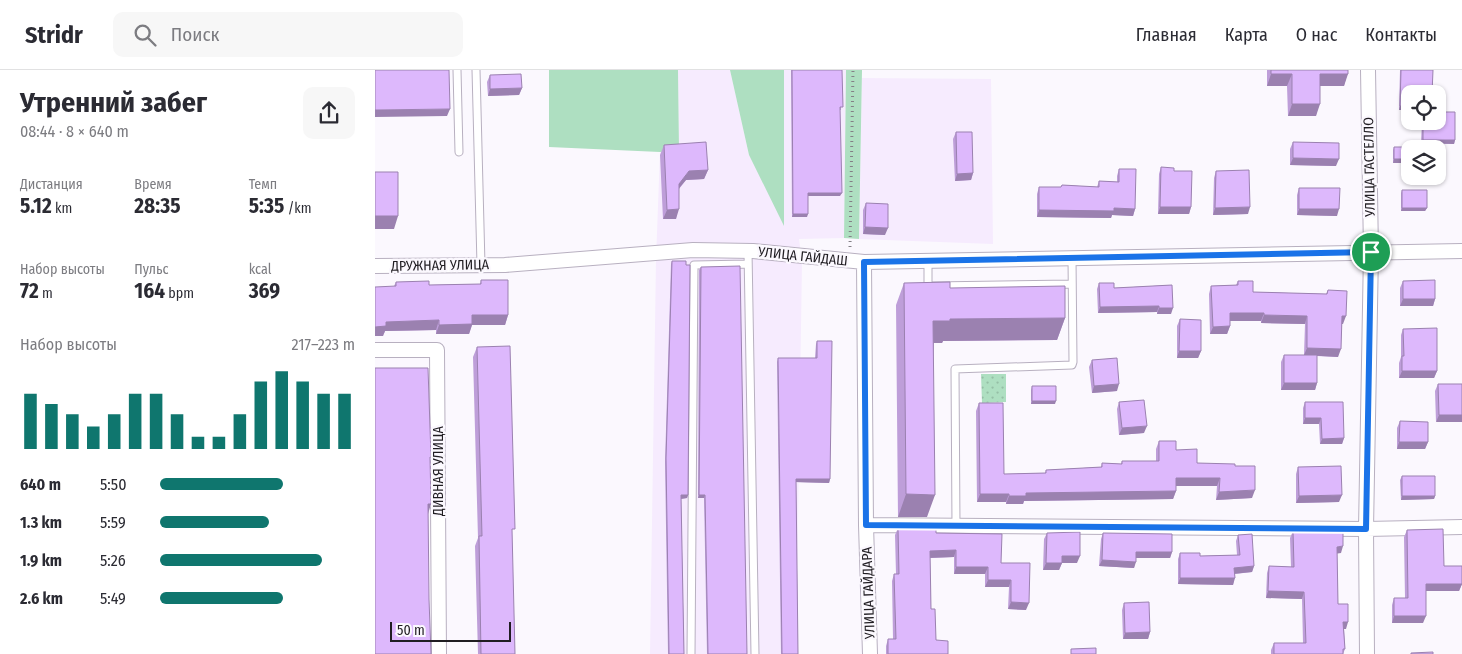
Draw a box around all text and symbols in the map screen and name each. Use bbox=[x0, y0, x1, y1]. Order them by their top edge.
search box bbox=[113, 12, 463, 57]
text: Stridr bbox=[25, 21, 83, 49]
icon: search bbox=[131, 21, 159, 49]
text: Поиск bbox=[171, 23, 219, 46]
text: Главная bbox=[1136, 24, 1197, 46]
text: Карта bbox=[1225, 24, 1268, 46]
text: О нас bbox=[1296, 24, 1337, 46]
text: Контакты bbox=[1365, 24, 1437, 46]
map controls bbox=[1401, 85, 1446, 185]
button: locate bbox=[1401, 85, 1446, 130]
text: Утренний забег bbox=[20, 86, 207, 119]
button: share bbox=[303, 87, 355, 139]
street label: УЛИЦА ГАСТЕЛЛО bbox=[1360, 117, 1379, 218]
text: 08:44 · 8 × 640 m bbox=[20, 122, 129, 141]
button: layers bbox=[1401, 140, 1446, 185]
text: Дистанция bbox=[20, 176, 83, 193]
text: Время bbox=[134, 176, 172, 193]
text: Темп bbox=[249, 176, 277, 193]
text: 5.12 bbox=[20, 193, 52, 219]
text: 28:35 bbox=[134, 193, 181, 219]
text: 5:35 bbox=[249, 193, 284, 219]
text: km bbox=[52, 200, 72, 217]
text: /km bbox=[284, 200, 312, 217]
pin bbox=[1350, 231, 1392, 273]
icon: arrive bbox=[1357, 238, 1385, 266]
street label: УЛИЦА ГАЙДАШ bbox=[756, 243, 849, 270]
street label: ДРУЖНАЯ УЛИЦА bbox=[390, 256, 490, 275]
text: Набор высоты bbox=[20, 261, 105, 278]
text: Пульс bbox=[134, 261, 169, 278]
text: kcal bbox=[249, 261, 271, 278]
text: 72 bbox=[20, 278, 39, 304]
text: 164 bbox=[134, 278, 165, 304]
text: 369 bbox=[249, 278, 280, 304]
text: m bbox=[39, 285, 53, 302]
text: bpm bbox=[165, 285, 194, 302]
text: Набор высоты bbox=[20, 335, 117, 354]
text: 217–223 m bbox=[292, 335, 355, 354]
street label: ДИВНАЯ УЛИЦА bbox=[430, 425, 447, 517]
text: 640 m bbox=[20, 475, 61, 494]
text: 5:50 bbox=[100, 475, 126, 494]
text: 1.3 km bbox=[20, 513, 62, 532]
text: 5:59 bbox=[100, 513, 126, 532]
street label: УЛИЦА ГАЙДАРА bbox=[858, 546, 879, 640]
text: 1.9 km bbox=[20, 551, 62, 570]
text: 5:26 bbox=[100, 551, 126, 570]
text: 2.6 km bbox=[20, 589, 63, 608]
text: 5:49 bbox=[100, 589, 126, 608]
scale bar bbox=[390, 619, 511, 642]
text: 50 m bbox=[397, 622, 425, 639]

